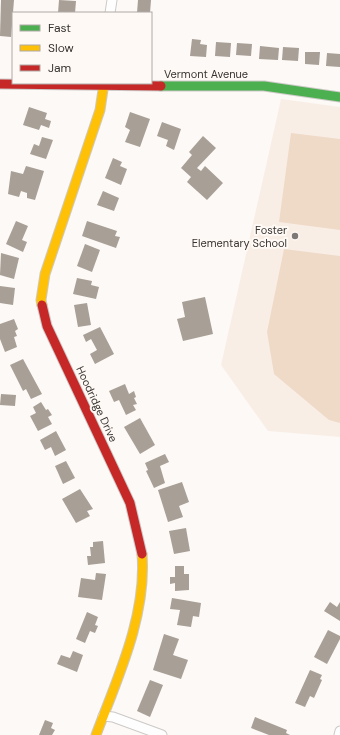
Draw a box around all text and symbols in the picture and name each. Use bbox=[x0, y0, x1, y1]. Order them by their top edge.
legend bbox=[12, 12, 152, 84]
text: Fast bbox=[48, 20, 71, 36]
text: Slow bbox=[48, 40, 74, 56]
text: Jam bbox=[48, 60, 71, 76]
street label: Vermont Avenue bbox=[164, 67, 248, 81]
place label: Foster Elementary School bbox=[192, 223, 287, 250]
marker: Foster Elementary School bbox=[290, 231, 300, 241]
street label: Hoodridge Drive bbox=[73, 364, 121, 444]

